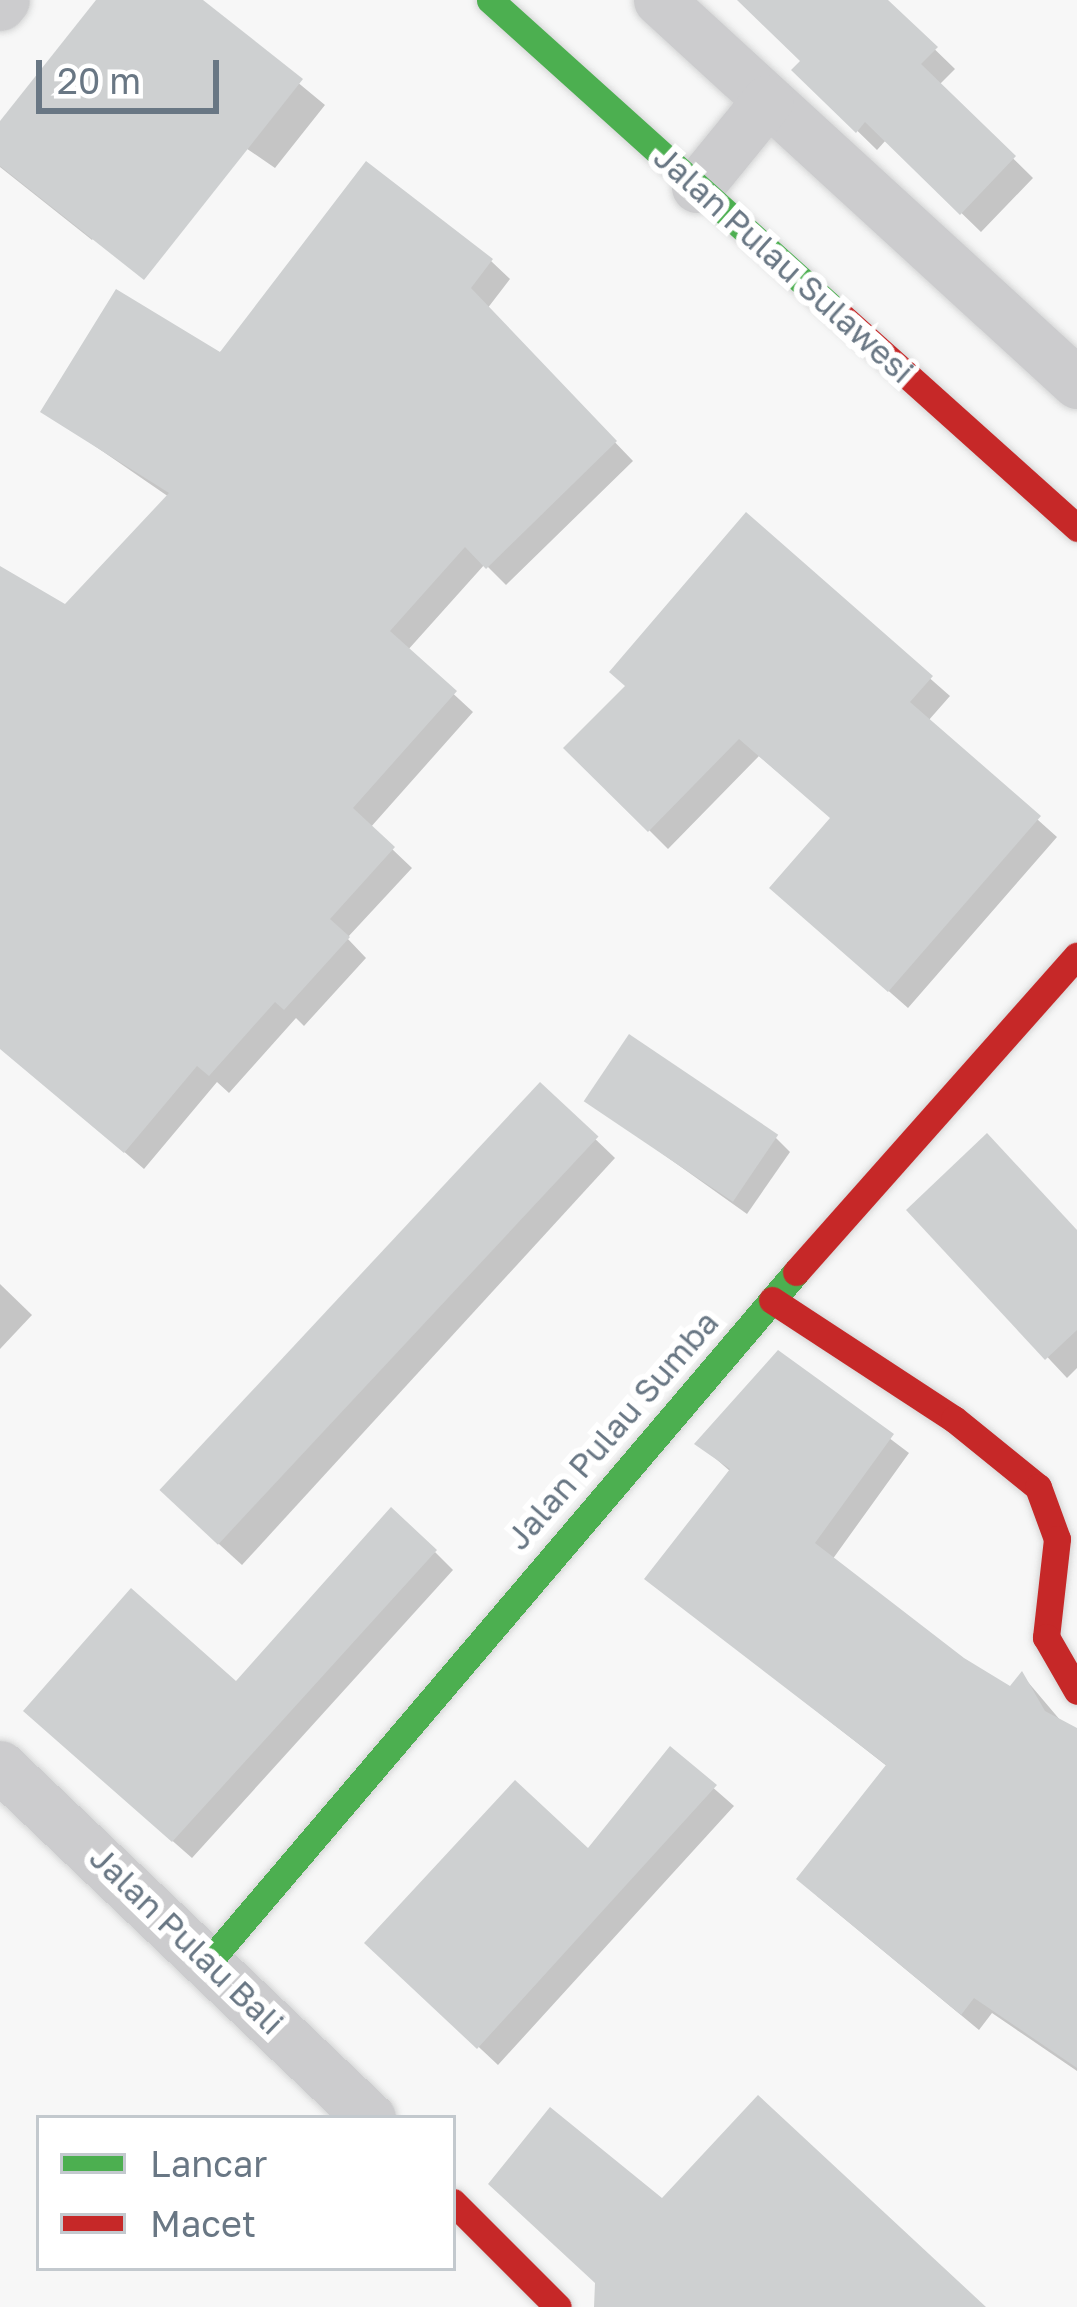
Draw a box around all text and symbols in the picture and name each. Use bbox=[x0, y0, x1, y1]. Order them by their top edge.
scale bar bbox=[42, 36, 225, 110]
text: 20 m bbox=[57, 59, 141, 102]
street label: Jalan Pulau Sulawesi bbox=[646, 137, 922, 391]
street label: Jalan Pulau Sumba bbox=[498, 1303, 726, 1557]
street label: Jalan Pulau Bali bbox=[82, 1838, 292, 2042]
legend bbox=[36, 2115, 456, 2271]
text: Lancar bbox=[150, 2142, 267, 2185]
text: Macet bbox=[150, 2202, 256, 2245]

